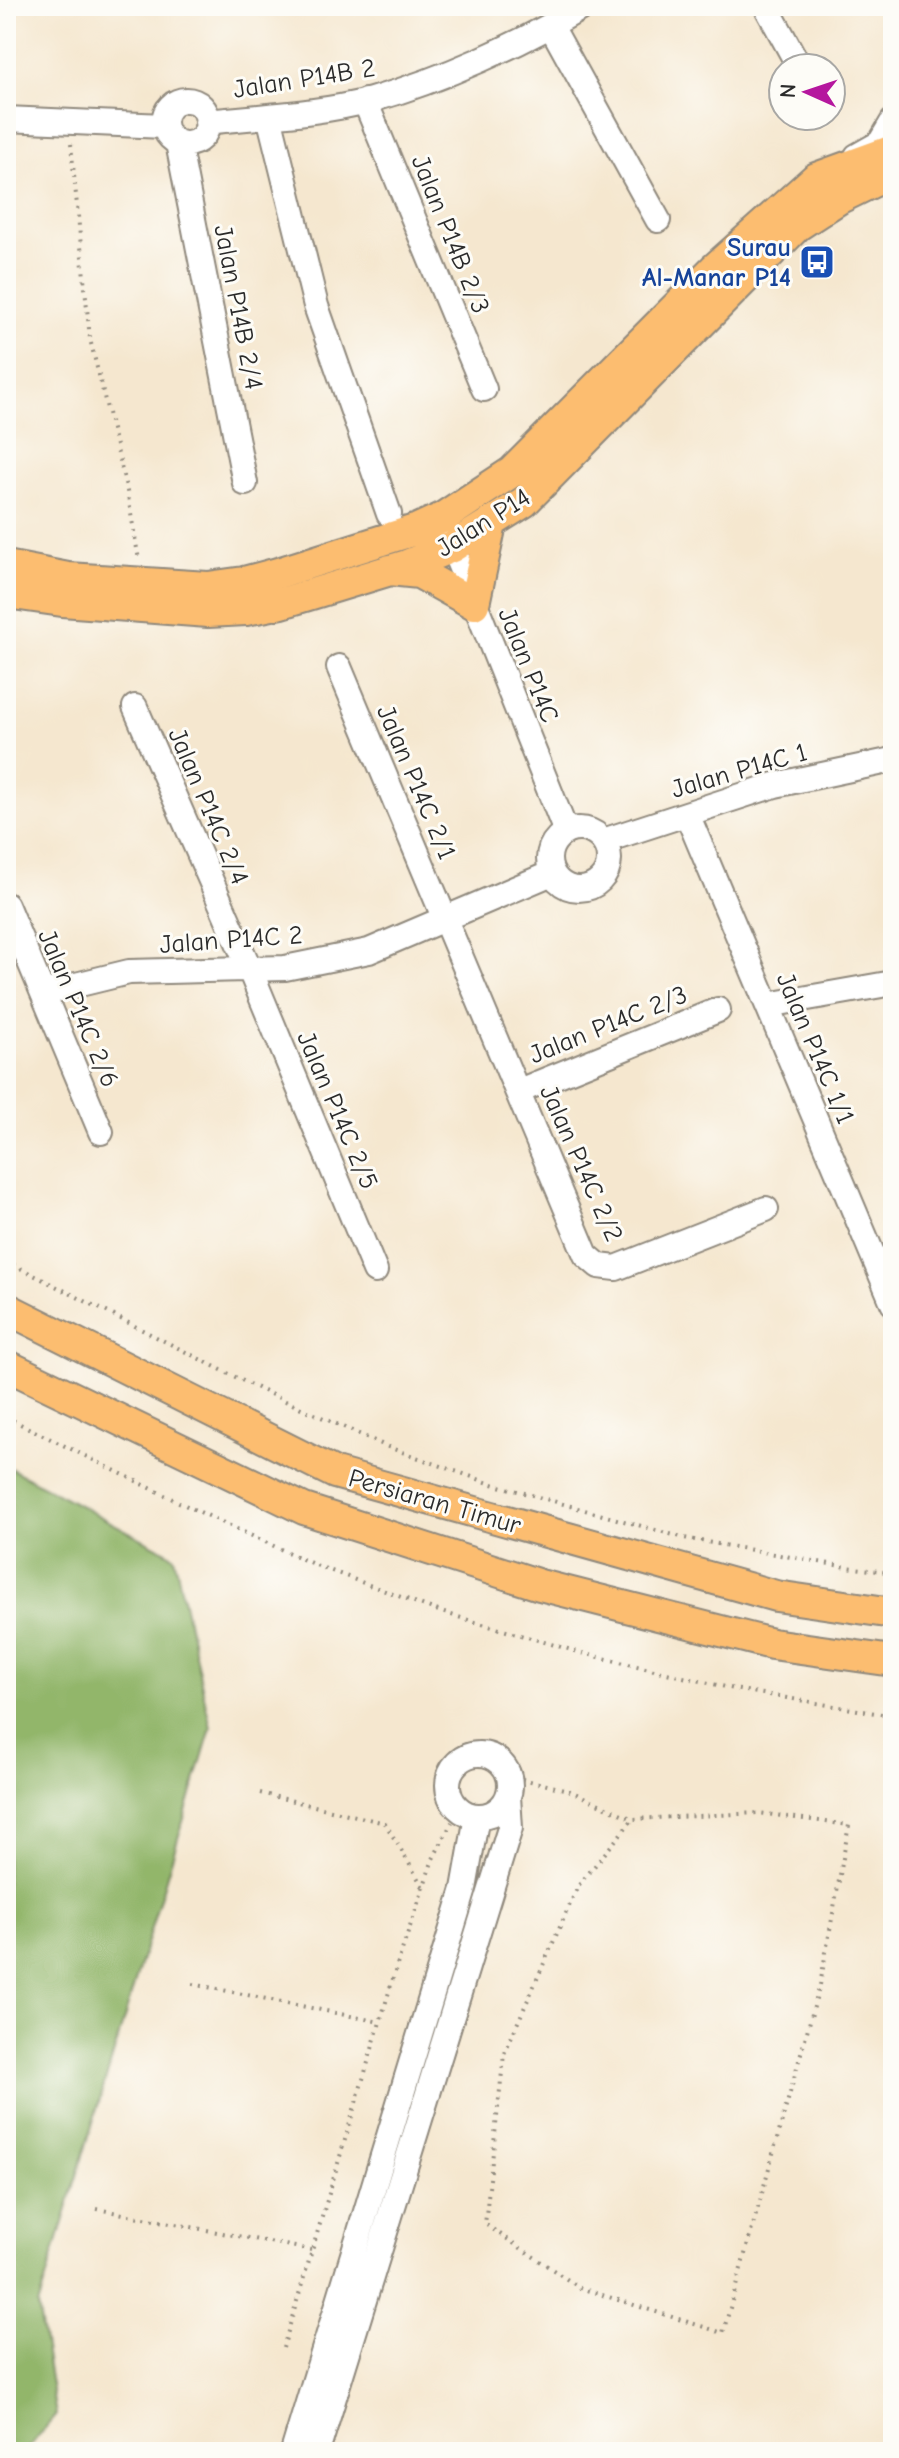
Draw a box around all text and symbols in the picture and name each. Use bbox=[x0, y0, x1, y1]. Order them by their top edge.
north arrow bbox=[767, 52, 847, 132]
street label: Jalan P14B 2 bbox=[231, 53, 377, 105]
text: N bbox=[775, 83, 801, 99]
street label: Jalan P14B 2/3 bbox=[405, 151, 495, 318]
street label: Jalan P14B 2/4 bbox=[207, 222, 269, 392]
place label: Surau Al-Manar P14 bbox=[642, 233, 791, 293]
bus stop icon: Surau Al-Manar P14 bbox=[798, 243, 836, 281]
street label: Jalan P14 bbox=[431, 482, 536, 563]
street label: Jalan P14C bbox=[492, 604, 565, 727]
street label: Jalan P14C 2/1 bbox=[370, 701, 462, 864]
street label: Jalan P14C 2/4 bbox=[162, 724, 255, 889]
street label: Jalan P14C 1 bbox=[668, 737, 811, 805]
street label: Jalan P14C 2 bbox=[159, 920, 303, 960]
street label: Jalan P14C 2/6 bbox=[31, 925, 125, 1092]
street label: Jalan P14C 1/1 bbox=[770, 968, 860, 1129]
street label: Jalan P14C 2/3 bbox=[525, 980, 692, 1070]
street label: Jalan P14C 2/5 bbox=[290, 1027, 384, 1194]
street label: Jalan P14C 2/2 bbox=[533, 1081, 629, 1246]
street label: Persiaran Timur bbox=[345, 1463, 525, 1541]

